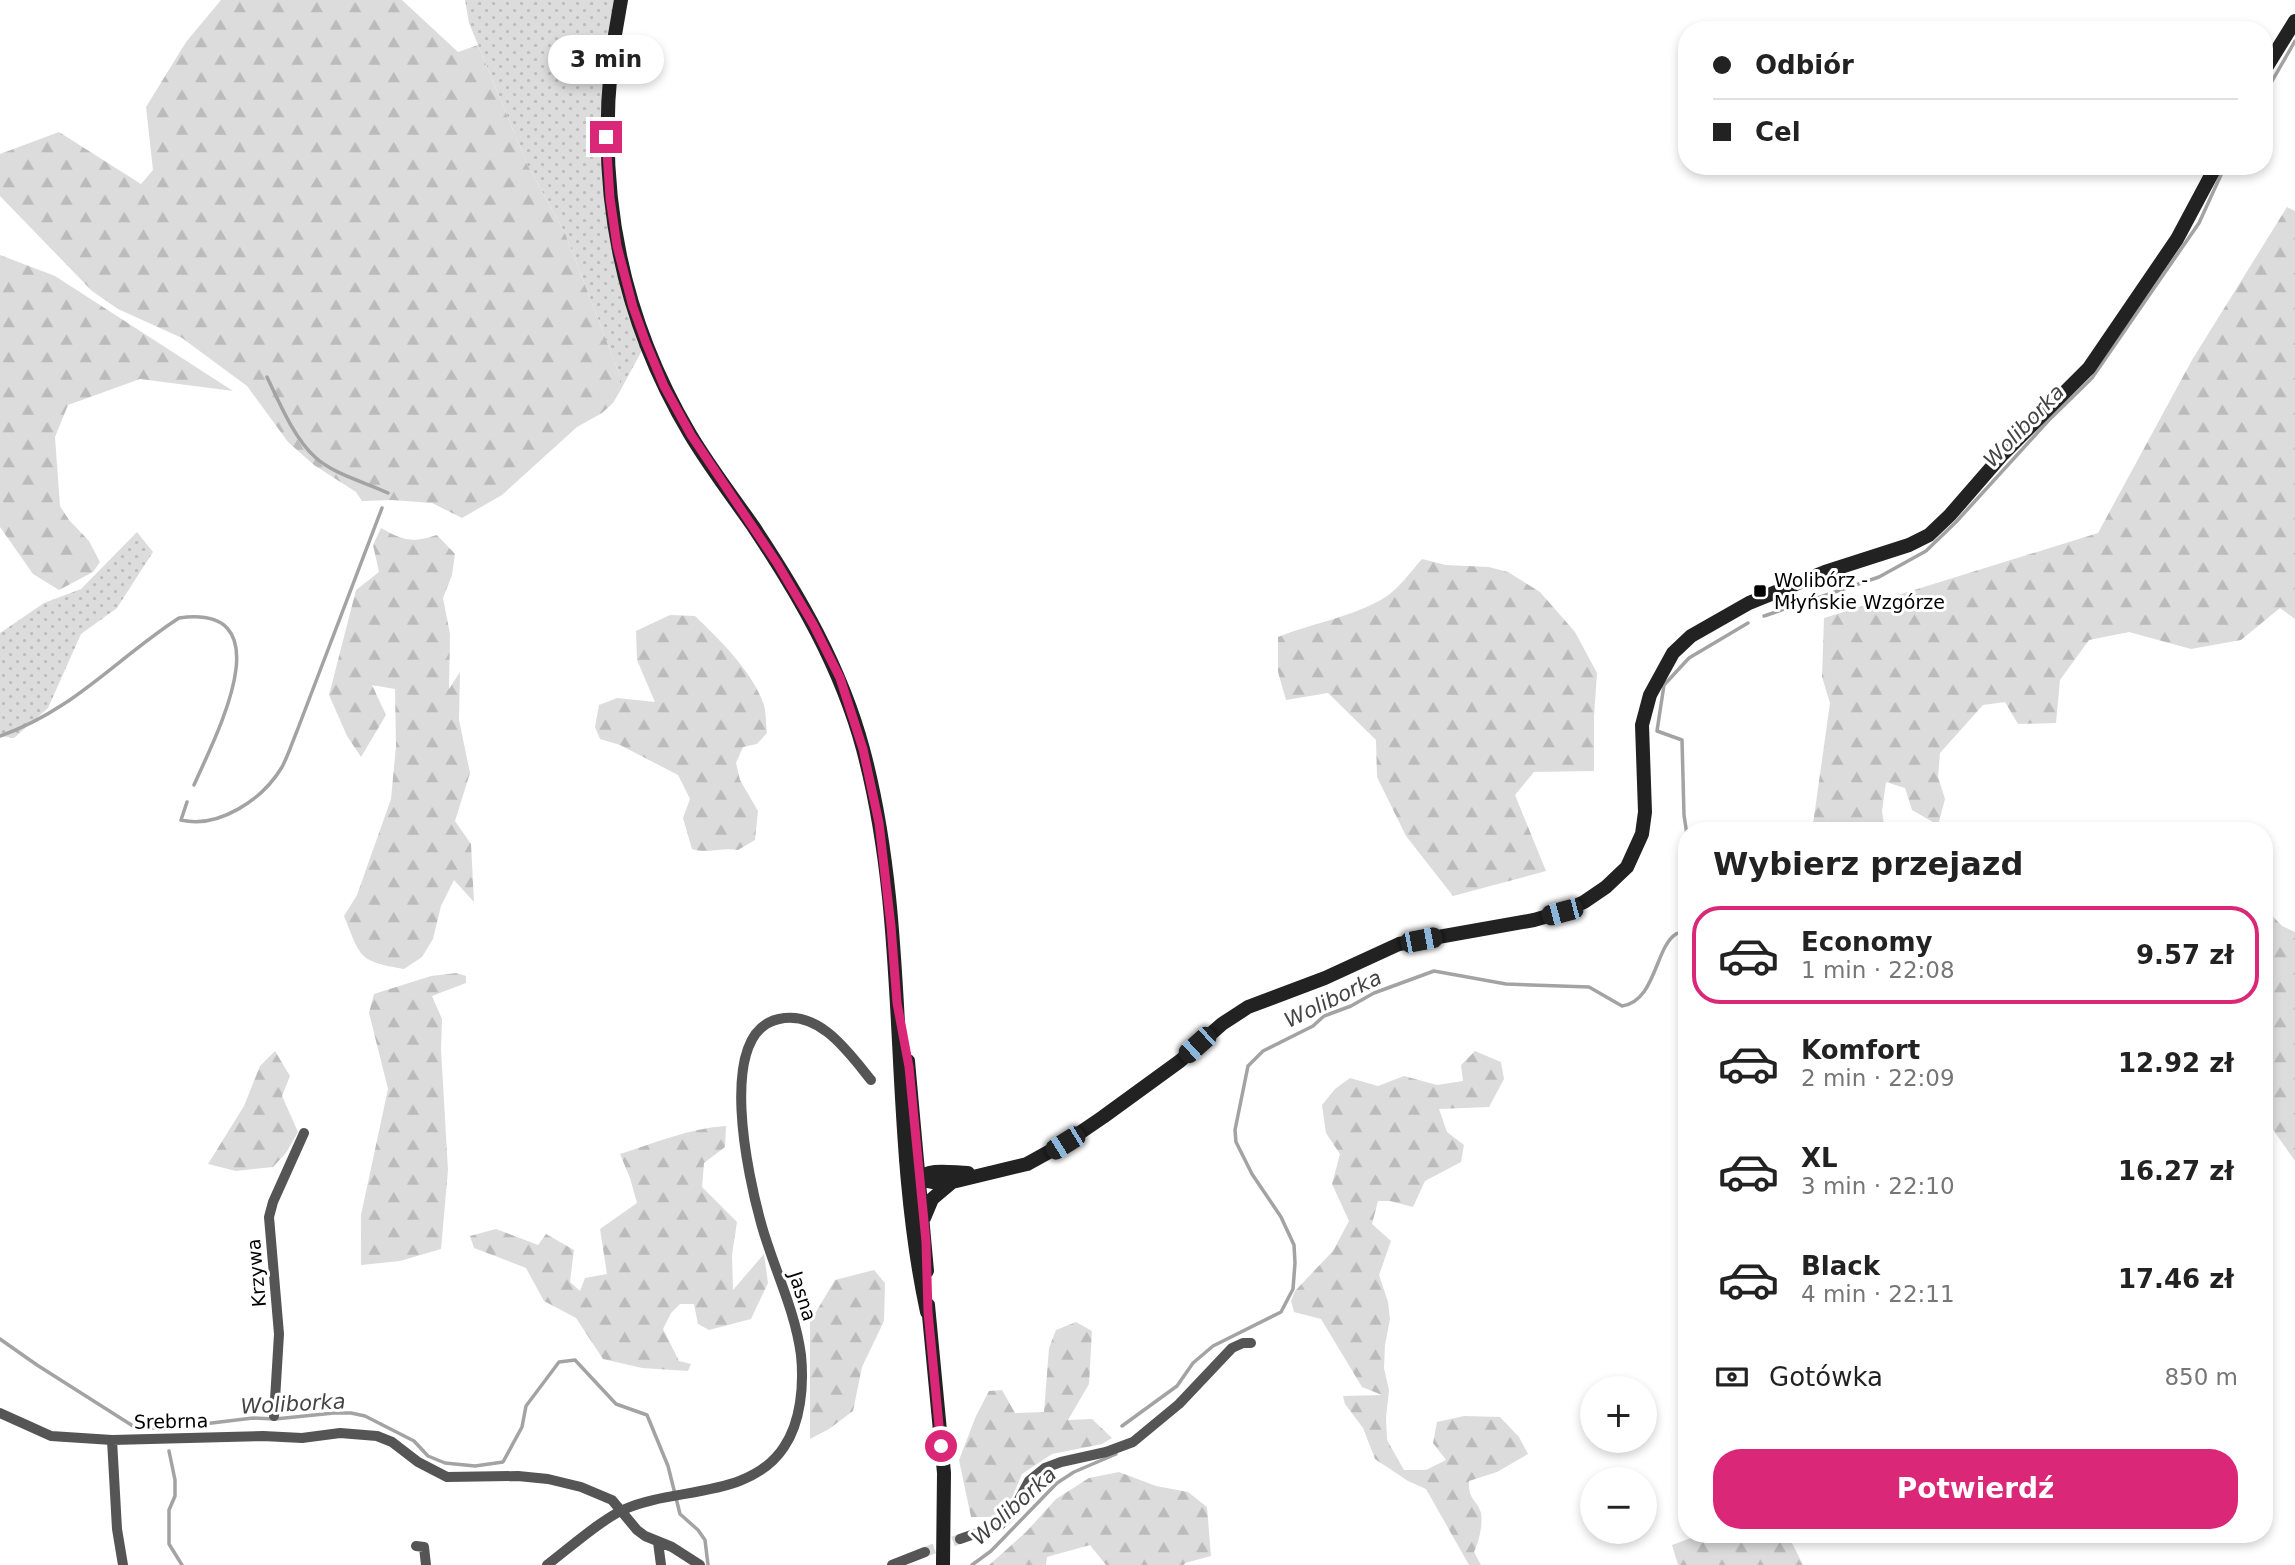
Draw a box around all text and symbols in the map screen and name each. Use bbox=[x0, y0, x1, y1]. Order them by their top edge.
callout: 3 min bbox=[548, 36, 664, 85]
text: 3 min bbox=[570, 46, 642, 72]
text: Odbiór bbox=[1755, 50, 1854, 80]
text: Cel bbox=[1755, 117, 1801, 147]
route end bbox=[590, 121, 622, 153]
water label: Woliborka bbox=[1979, 380, 2069, 472]
place label: Wolibórz - Młyńskie Wzgórze bbox=[1774, 569, 1945, 613]
marker: Wolibórz - Młyńskie Wzgórze bbox=[1752, 583, 1768, 599]
text: Wybierz przejazd bbox=[1713, 845, 2023, 883]
car bbox=[1539, 896, 1586, 928]
icon: car bbox=[1717, 924, 1780, 987]
car bbox=[1399, 926, 1444, 954]
text: Economy bbox=[1801, 927, 1932, 957]
text: 9.57 zł bbox=[2136, 940, 2234, 970]
text: 1 min · 22:08 bbox=[1801, 957, 1955, 983]
water label: Woliborka bbox=[1280, 965, 1386, 1033]
car bbox=[1175, 1023, 1220, 1067]
icon: car bbox=[1717, 1032, 1780, 1095]
text: Komfort bbox=[1801, 1035, 1920, 1065]
text: 12.92 zł bbox=[2118, 1048, 2234, 1078]
text: 2 min · 22:09 bbox=[1801, 1065, 1955, 1091]
car bbox=[1042, 1123, 1089, 1163]
icon: car bbox=[1717, 1140, 1780, 1203]
text: XL bbox=[1801, 1143, 1838, 1173]
text: 16.27 zł bbox=[2118, 1156, 2234, 1186]
text: 3 min · 22:10 bbox=[1801, 1173, 1955, 1199]
street label: Krzywa bbox=[242, 1238, 270, 1308]
icon: car bbox=[1717, 1248, 1780, 1311]
text: Black bbox=[1801, 1251, 1880, 1281]
text: 17.46 zł bbox=[2118, 1264, 2234, 1294]
street label: Jasna bbox=[784, 1267, 821, 1324]
text: 4 min · 22:11 bbox=[1801, 1281, 1955, 1307]
icon: cash bbox=[1713, 1358, 1751, 1396]
text: Gotówka bbox=[1769, 1362, 1883, 1392]
text: 850 m bbox=[2164, 1364, 2238, 1390]
map controls bbox=[1580, 1376, 1657, 1544]
button: + bbox=[1580, 1376, 1657, 1453]
water label: Woliborka bbox=[240, 1389, 346, 1419]
street label: Srebrna bbox=[134, 1409, 208, 1433]
route start bbox=[925, 1430, 957, 1462]
button: Potwierdź bbox=[1713, 1449, 2238, 1529]
water label: Woliborka bbox=[967, 1462, 1061, 1550]
button: − bbox=[1580, 1467, 1657, 1544]

